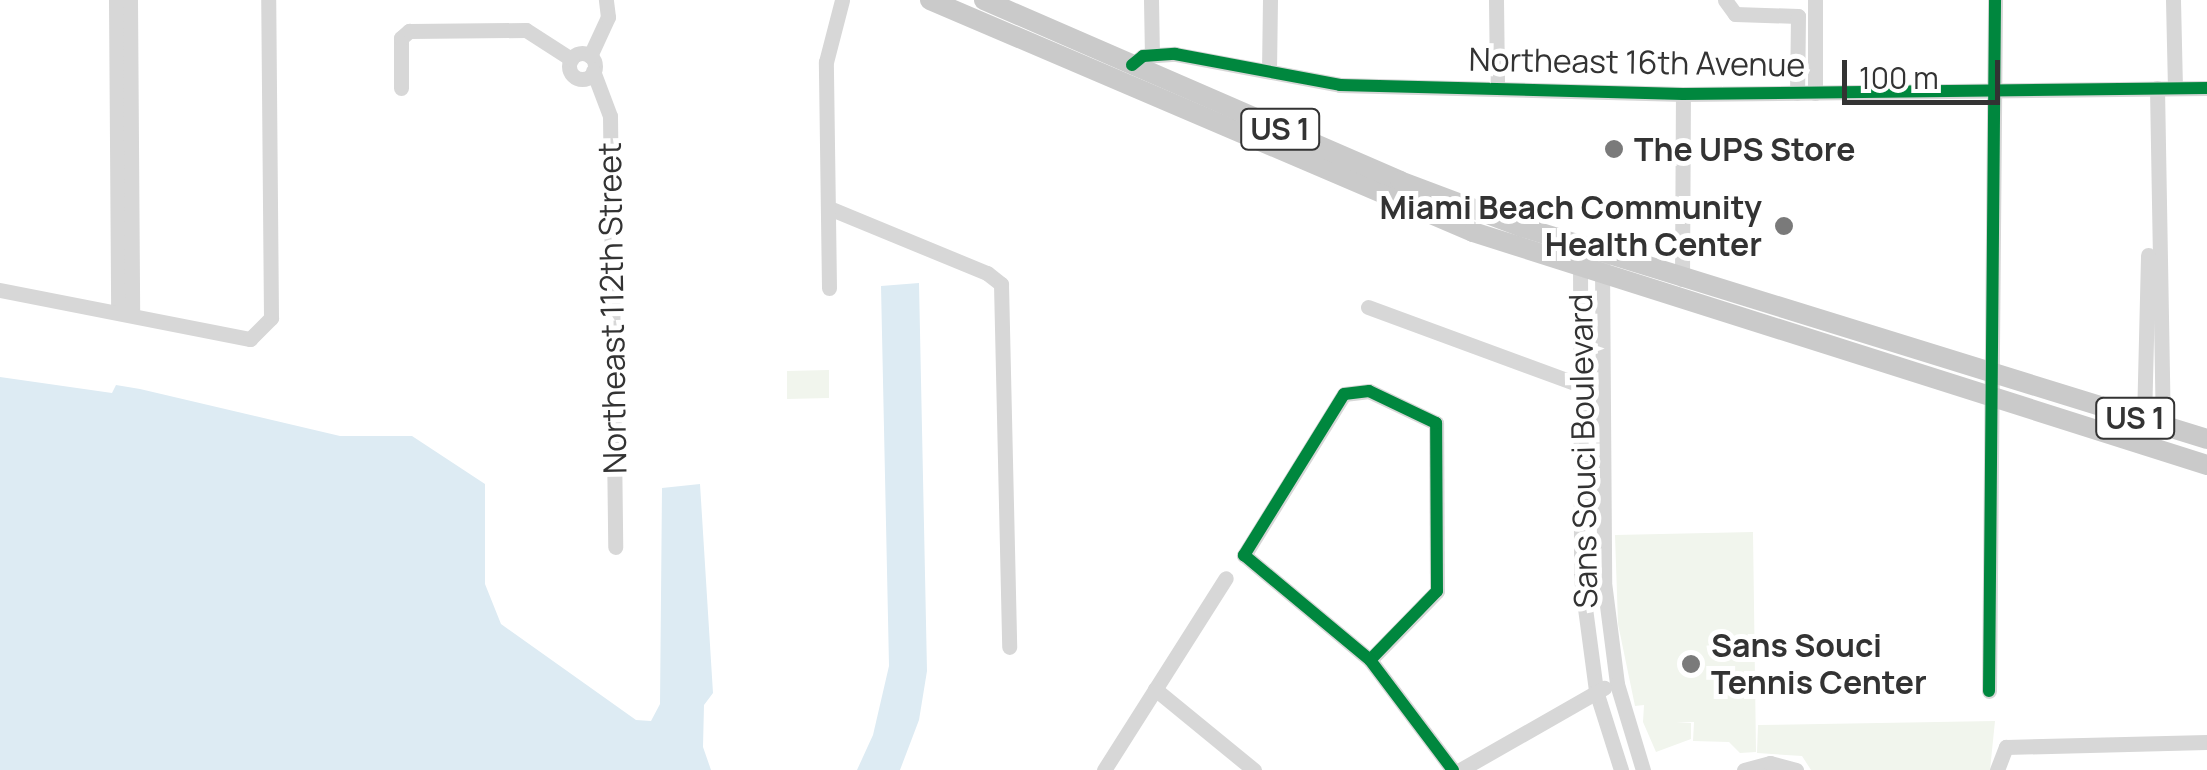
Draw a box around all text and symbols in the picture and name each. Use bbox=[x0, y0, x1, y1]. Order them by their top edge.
street label: Northeast 16th Avenue bbox=[1468, 40, 1806, 84]
scale bar bbox=[1847, 40, 2004, 102]
text: 100 m bbox=[1859, 57, 1939, 98]
road number: US 1 bbox=[1240, 104, 1320, 154]
place label: The UPS Store bbox=[1634, 130, 1856, 168]
marker: The UPS Store bbox=[1603, 138, 1625, 160]
street label: Northeast 112th Street bbox=[590, 142, 634, 474]
place label: Miami Beach Community Health Center bbox=[1379, 189, 1762, 264]
marker: Miami Beach Community Health Center bbox=[1771, 213, 1797, 239]
street label: Sans Souci Boulevard bbox=[1561, 293, 1605, 609]
road number: US 1 bbox=[2095, 393, 2175, 443]
place label: Sans Souci Tennis Center bbox=[1711, 627, 1927, 702]
marker: Sans Souci Tennis Center bbox=[1680, 653, 1702, 675]

